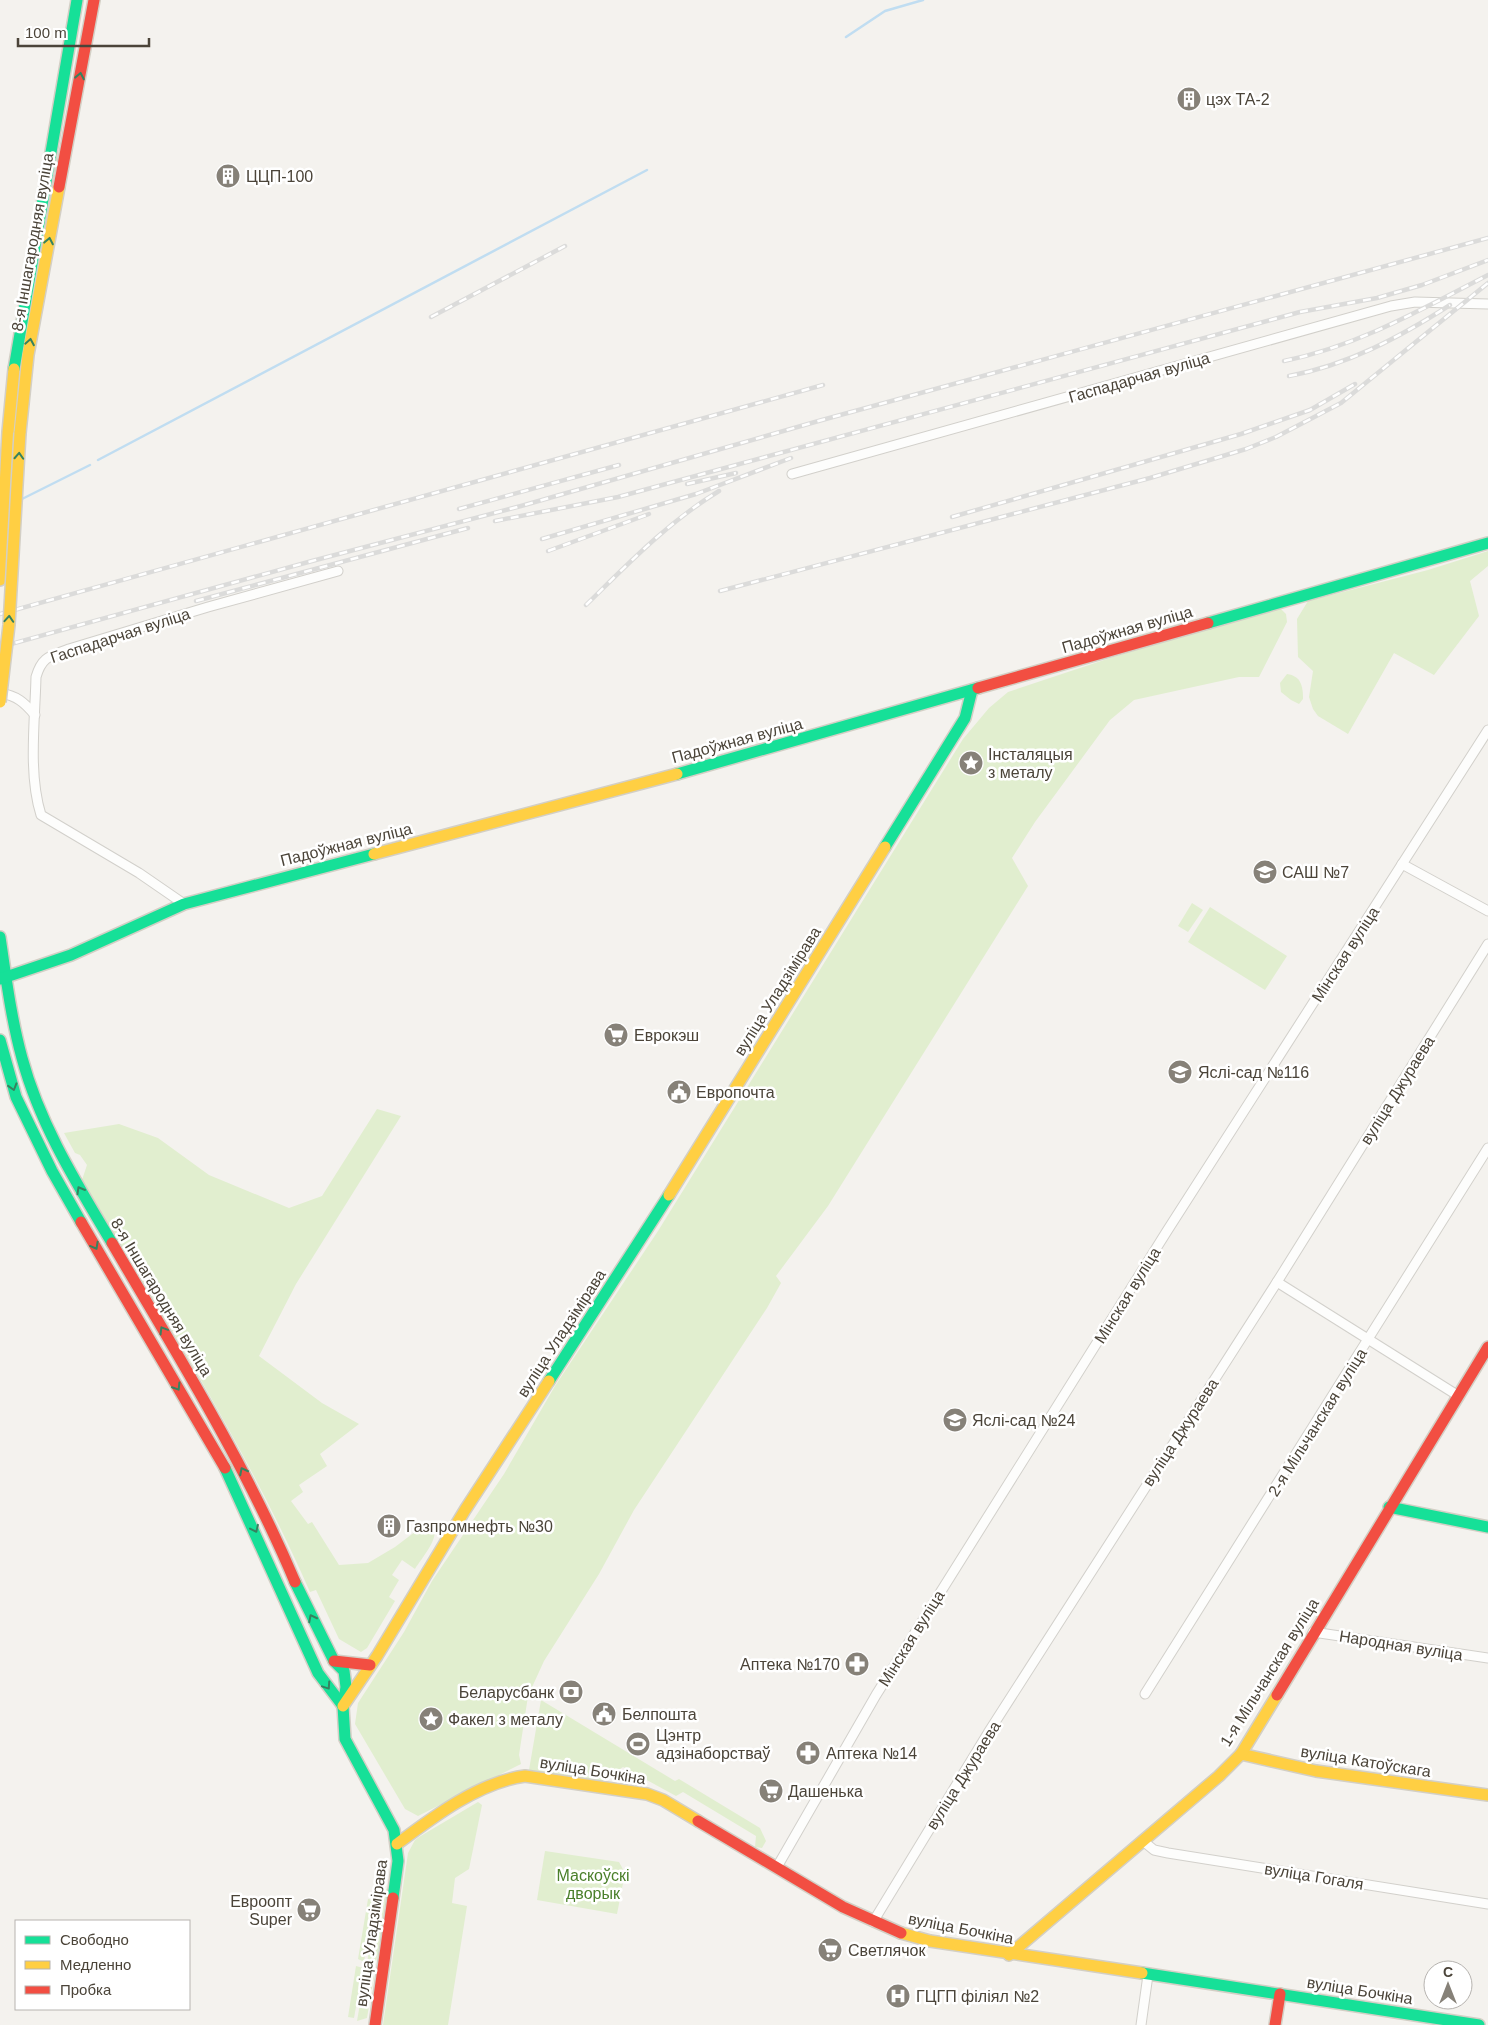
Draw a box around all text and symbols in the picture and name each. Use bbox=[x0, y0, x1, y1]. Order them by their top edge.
scale bar bbox=[18, 15, 149, 47]
text: 100 m bbox=[25, 24, 67, 41]
one-way arrow bbox=[74, 72, 85, 81]
building icon: цэх ТА-2 bbox=[1176, 86, 1202, 112]
place label: цэх ТА-2 bbox=[1206, 91, 1270, 108]
street label: 8-я Іншагародняя вуліца bbox=[8, 151, 57, 333]
building icon: ЦЦП-100 bbox=[215, 163, 241, 189]
place label: ЦЦП-100 bbox=[246, 168, 313, 185]
one-way arrow bbox=[43, 236, 54, 245]
one-way arrow bbox=[25, 338, 35, 347]
street label: Гаспадарчая вуліца bbox=[1067, 349, 1212, 406]
one-way arrow bbox=[13, 452, 24, 460]
street label: Падоўжная вуліца bbox=[1060, 603, 1194, 656]
street label: Гаспадарчая вуліца bbox=[48, 605, 192, 666]
one-way arrow bbox=[4, 614, 15, 622]
street label: Падоўжная вуліца bbox=[670, 715, 805, 766]
place label: Інсталяцыя з металу bbox=[988, 746, 1073, 781]
place icon: Інсталяцыя з металу bbox=[958, 750, 984, 776]
street label: Падоўжная вуліца bbox=[279, 820, 414, 869]
school or university icon: САШ №7 bbox=[1252, 859, 1278, 885]
place label: САШ №7 bbox=[1282, 864, 1349, 881]
street label: Мінская вуліца bbox=[1308, 904, 1383, 1005]
street label: вуліца Уладзімірава bbox=[731, 924, 824, 1059]
supermarket icon: Еврокэш bbox=[603, 1022, 629, 1048]
place label: Еврокэш bbox=[634, 1027, 699, 1044]
street label: вуліца Джураева bbox=[1357, 1033, 1438, 1148]
school or university icon: Яслі-сад №116 bbox=[1167, 1059, 1193, 1085]
place label: Яслі-сад №116 bbox=[1198, 1064, 1309, 1081]
public building icon: Европочта bbox=[666, 1079, 692, 1105]
one-way arrow bbox=[8, 1082, 18, 1090]
place label: Европочта bbox=[696, 1084, 775, 1101]
one-way arrow bbox=[76, 1186, 86, 1195]
street label: 8-я Іншагародняя вуліца bbox=[108, 1215, 215, 1379]
one-way arrow bbox=[89, 1241, 99, 1250]
street label: Мінская вуліца bbox=[1091, 1244, 1164, 1346]
street label: вуліца Уладзімірава bbox=[514, 1266, 609, 1400]
one-way arrow bbox=[159, 1326, 169, 1335]
street label: 2-я Мільчанская вуліца bbox=[1265, 1345, 1370, 1499]
street label: вуліца Джураева bbox=[1139, 1375, 1222, 1489]
one-way arrow bbox=[171, 1381, 181, 1390]
school or university icon: Яслі-сад №24 bbox=[942, 1407, 968, 1433]
place label: Яслі-сад №24 bbox=[972, 1412, 1076, 1429]
one-way arrow bbox=[239, 1467, 249, 1476]
building icon: Газпромнефть №30 bbox=[376, 1513, 402, 1539]
place label: Газпромнефть №30 bbox=[406, 1518, 553, 1535]
one-way arrow bbox=[248, 1524, 259, 1533]
street label: Мінская вуліца bbox=[875, 1587, 948, 1689]
street label: 1-я Мільчанская вуліца bbox=[1217, 1595, 1322, 1749]
one-way arrow bbox=[308, 1614, 318, 1623]
street label: Народная вуліца bbox=[1338, 1627, 1464, 1664]
pharmacy icon: Аптека №170 bbox=[844, 1651, 870, 1677]
place label: Аптека №170 bbox=[740, 1656, 840, 1673]
bank icon: Беларусбанк bbox=[558, 1679, 584, 1705]
one-way arrow bbox=[321, 1680, 330, 1690]
place label: Беларусбанк bbox=[459, 1684, 555, 1701]
public building icon: Белпошта bbox=[591, 1701, 617, 1727]
place icon: Факел з металу bbox=[418, 1706, 444, 1732]
place label: Белпошта bbox=[622, 1706, 697, 1723]
place label: Факел з металу bbox=[448, 1711, 563, 1728]
street label: вуліца Джураева bbox=[923, 1718, 1004, 1833]
place label: Цэнтр адзінаборстваў bbox=[656, 1727, 770, 1762]
sports icon: Цэнтр адзінаборстваў bbox=[625, 1731, 651, 1757]
pharmacy icon: Аптека №14 bbox=[795, 1740, 821, 1766]
street label: вуліца Катоўскага bbox=[1300, 1743, 1432, 1780]
place label: Аптека №14 bbox=[826, 1745, 917, 1762]
street label: вуліца Бочкіна bbox=[539, 1754, 647, 1787]
supermarket icon: Дашенька bbox=[758, 1778, 784, 1804]
place label: Дашенька bbox=[788, 1783, 863, 1800]
street label: вуліца Уладзімірава bbox=[353, 1858, 390, 2008]
street label: вуліца Гогаля bbox=[1263, 1860, 1365, 1893]
park label: Маскоўскі дворык bbox=[556, 1867, 630, 1902]
place label: Евроопт Super bbox=[230, 1893, 293, 1928]
supermarket icon: Евроопт Super bbox=[296, 1897, 322, 1923]
street label: вуліца Бочкіна bbox=[907, 1910, 1015, 1947]
legend bbox=[15, 1920, 190, 2010]
text: Свободно bbox=[60, 1931, 129, 1948]
supermarket icon: Светлячок bbox=[817, 1937, 843, 1963]
place label: Светлячок bbox=[848, 1942, 926, 1959]
text: Медленно bbox=[60, 1956, 131, 1973]
north arrow bbox=[1423, 1960, 1473, 2010]
text: С bbox=[1443, 1964, 1453, 1980]
street label: вуліца Бочкіна bbox=[1306, 1974, 1414, 2007]
text: Пробка bbox=[60, 1981, 112, 1998]
hospital icon: ГЦГП філіял №2 bbox=[885, 1983, 911, 2009]
place label: ГЦГП філіял №2 bbox=[916, 1988, 1039, 2005]

